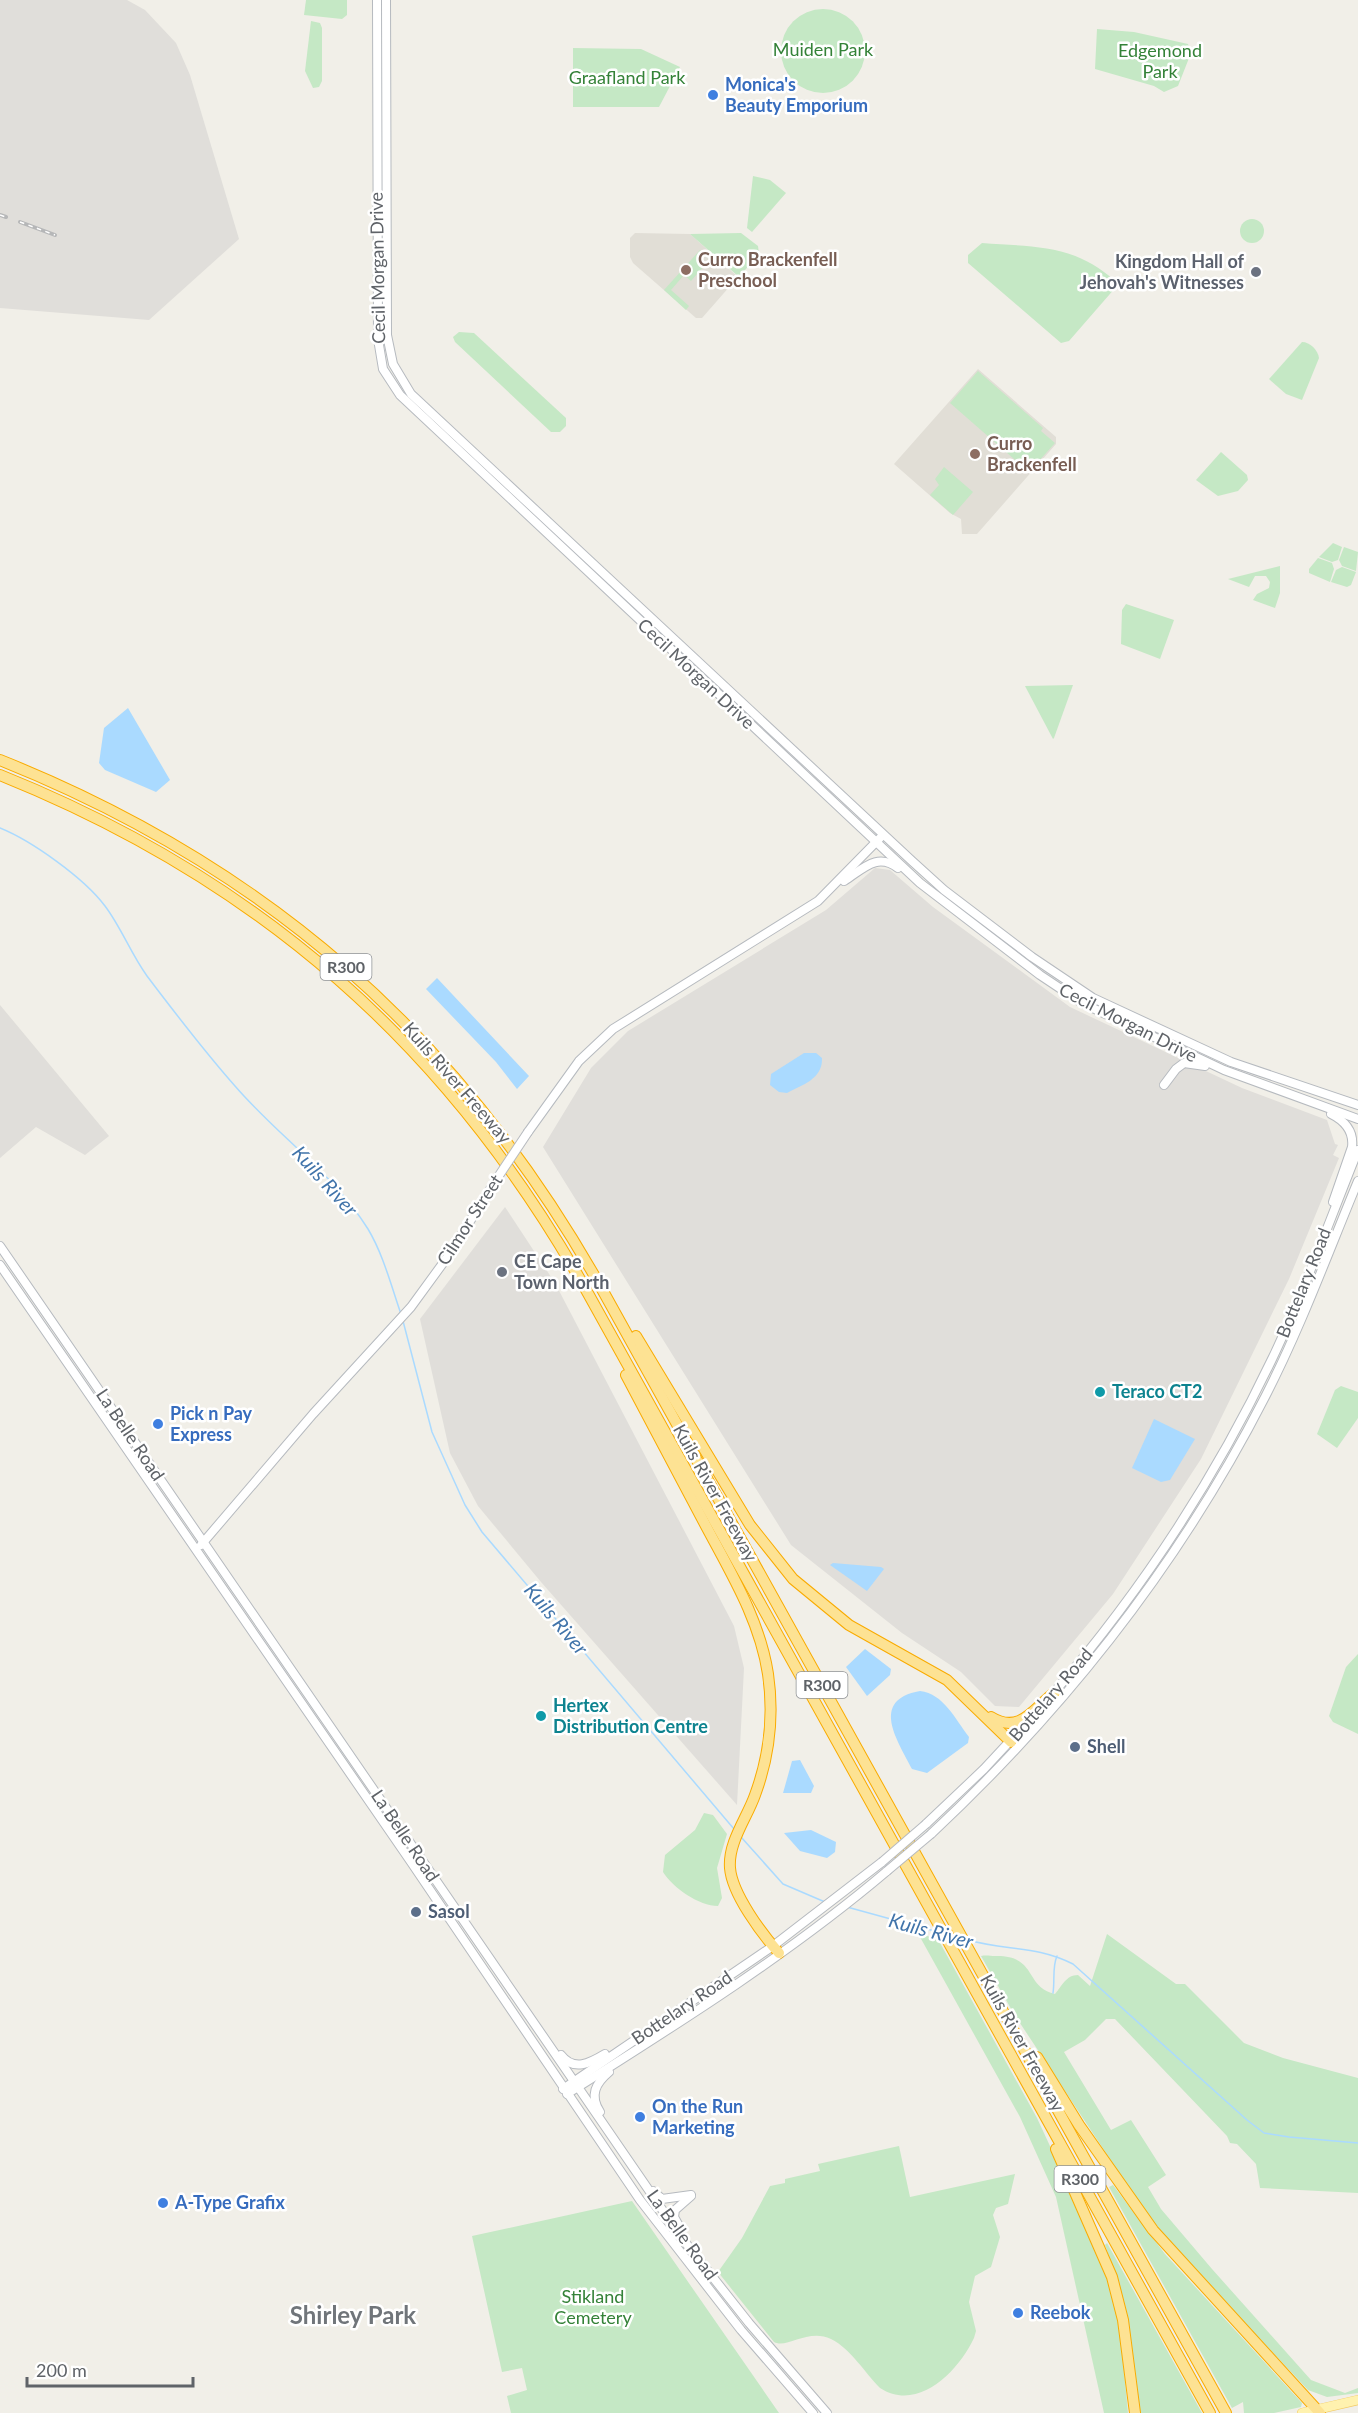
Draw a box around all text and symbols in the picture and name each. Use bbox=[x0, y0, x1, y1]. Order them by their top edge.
park label: Muiden Park bbox=[773, 38, 874, 60]
park label: Edgemond Park bbox=[1118, 39, 1202, 82]
park label: Graafland Park bbox=[569, 66, 686, 88]
place label: Monica's Beauty Emporium bbox=[725, 73, 868, 116]
marker: Monica's Beauty Emporium bbox=[706, 88, 720, 102]
street label: Cecil Morgan Drive bbox=[365, 192, 389, 344]
place label: Curro Brackenfell Preschool bbox=[698, 248, 837, 291]
place label: Kingdom Hall of Jehovah's Witnesses bbox=[1079, 250, 1245, 293]
marker: Curro Brackenfell Preschool bbox=[679, 263, 693, 277]
marker: Kingdom Hall of Jehovah's Witnesses bbox=[1249, 265, 1263, 279]
place label: Curro Brackenfell bbox=[987, 432, 1077, 475]
marker: Curro Brackenfell bbox=[968, 447, 982, 461]
street label: Cecil Morgan Drive bbox=[634, 613, 760, 733]
road number: R300 bbox=[320, 954, 372, 980]
street label: Cecil Morgan Drive bbox=[1056, 978, 1201, 1066]
street label: Kuils River Freeway bbox=[399, 1017, 517, 1148]
water label: Kuils River bbox=[288, 1140, 364, 1221]
street label: Cilmor Street bbox=[432, 1169, 507, 1269]
street label: Bottelary Road bbox=[1271, 1225, 1335, 1341]
place label: CE Cape Town North bbox=[514, 1250, 609, 1293]
marker: CE Cape Town North bbox=[495, 1265, 509, 1279]
place label: Teraco CT2 bbox=[1112, 1380, 1202, 1402]
street label: La Belle Road bbox=[92, 1384, 170, 1485]
marker: Teraco CT2 bbox=[1093, 1385, 1107, 1399]
place label: Pick n Pay Express bbox=[170, 1402, 253, 1445]
marker: Pick n Pay Express bbox=[151, 1417, 165, 1431]
street label: Kuils River Freeway bbox=[669, 1420, 763, 1566]
water label: Kuils River bbox=[520, 1578, 594, 1660]
street label: Bottelary Road bbox=[1004, 1643, 1097, 1745]
road number: R300 bbox=[796, 1672, 848, 1698]
place label: Hertex Distribution Centre bbox=[553, 1694, 708, 1737]
marker: Hertex Distribution Centre bbox=[534, 1709, 548, 1723]
place label: Shell bbox=[1087, 1735, 1125, 1757]
marker: Shell bbox=[1068, 1740, 1082, 1754]
street label: La Belle Road bbox=[367, 1785, 445, 1886]
place label: Sasol bbox=[428, 1900, 470, 1922]
marker: Sasol bbox=[409, 1905, 423, 1919]
water label: Kuils River bbox=[887, 1907, 977, 1953]
street label: Bottelary Road bbox=[627, 1966, 736, 2049]
street label: Kuils River Freeway bbox=[976, 1970, 1070, 2116]
place label: On the Run Marketing bbox=[652, 2095, 743, 2138]
marker: On the Run Marketing bbox=[633, 2110, 647, 2124]
road number: R300 bbox=[1054, 2166, 1106, 2192]
street label: La Belle Road bbox=[643, 2185, 723, 2284]
place label: A-Type Grafix bbox=[174, 2191, 285, 2213]
marker: A-Type Grafix bbox=[156, 2196, 170, 2210]
park label: Stikland Cemetery bbox=[554, 2285, 632, 2328]
district label: Shirley Park bbox=[290, 2300, 416, 2329]
place label: Reebok bbox=[1030, 2301, 1091, 2323]
marker: Reebok bbox=[1011, 2306, 1025, 2320]
scale bar bbox=[27, 2350, 194, 2388]
text: 200 m bbox=[36, 2359, 87, 2381]

